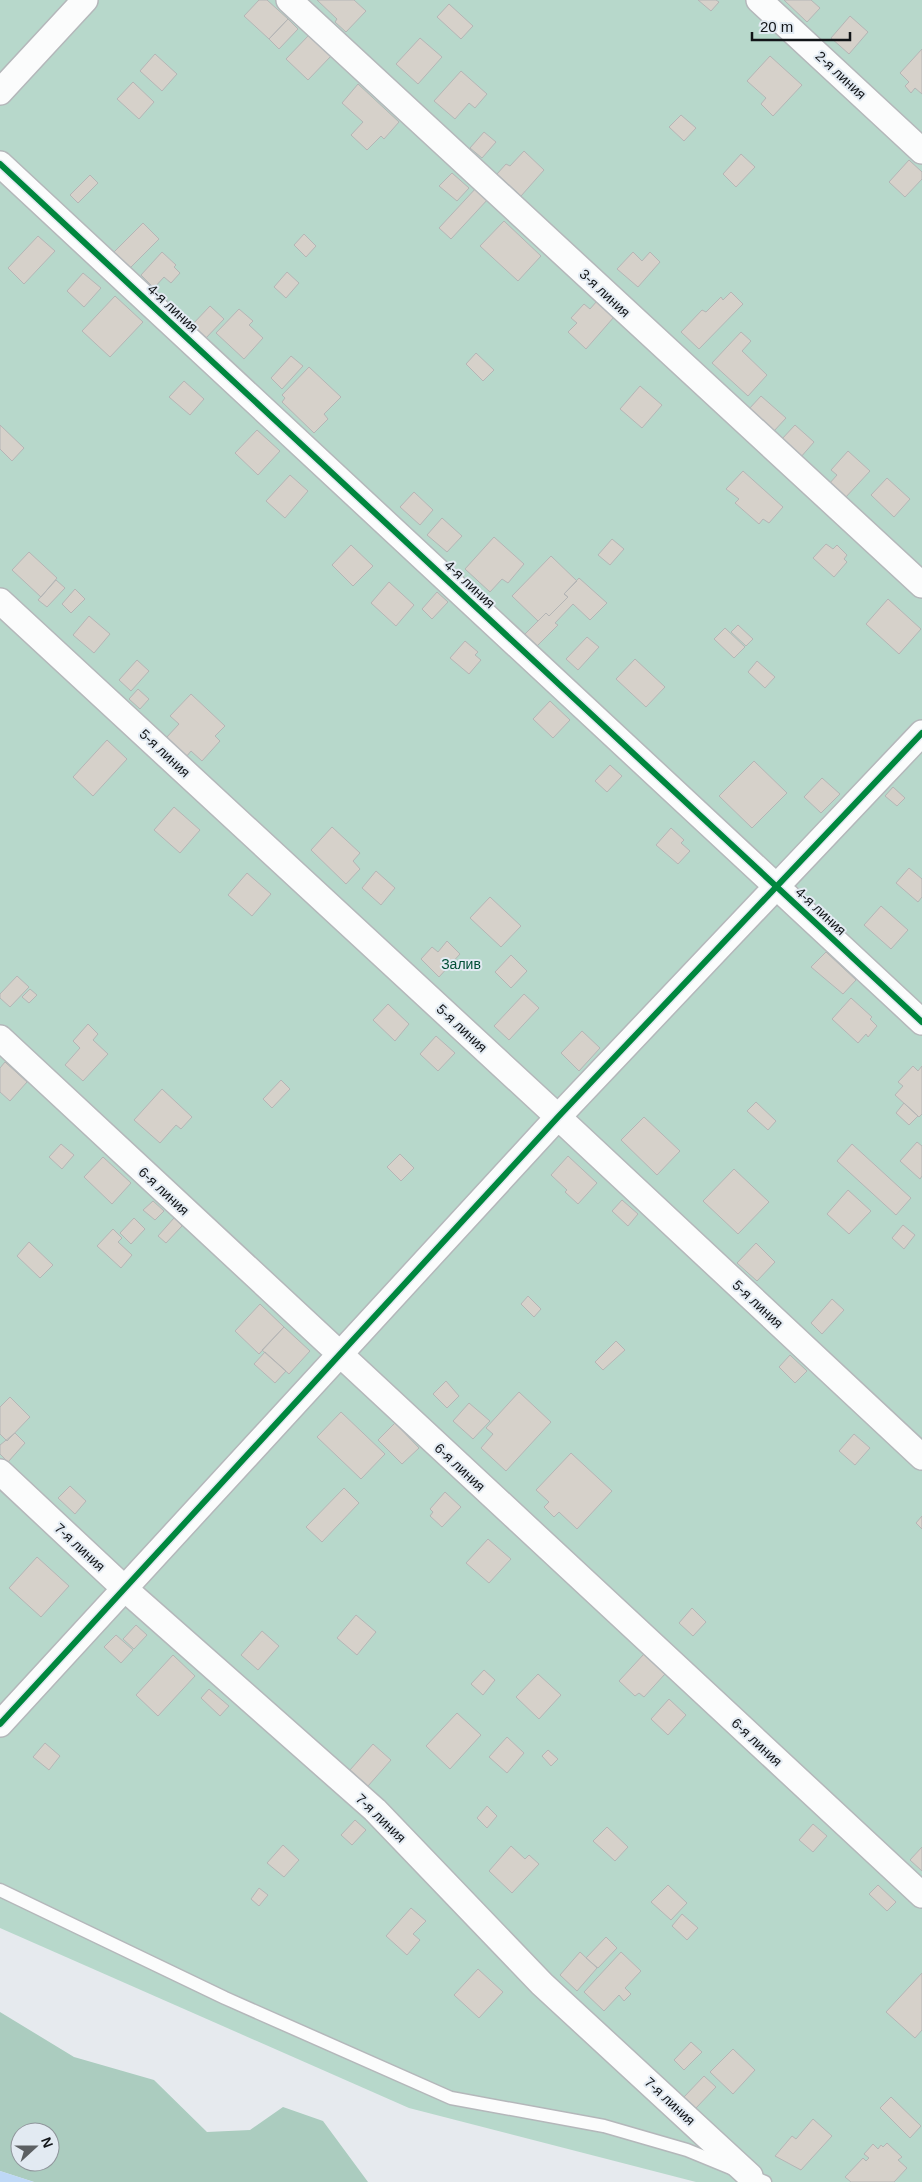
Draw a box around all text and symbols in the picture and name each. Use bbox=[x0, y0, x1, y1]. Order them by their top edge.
scale bar bbox=[752, 10, 850, 42]
text: 20 m bbox=[760, 18, 793, 35]
street label: 2-я линия bbox=[812, 48, 870, 102]
street label: 3-я линия bbox=[576, 266, 634, 320]
street label: 4-я линия bbox=[144, 281, 202, 335]
street label: 4-я линия bbox=[441, 557, 499, 611]
street label: 5-я линия bbox=[136, 726, 194, 780]
street label: 4-я линия bbox=[792, 884, 850, 938]
park label: Залив bbox=[441, 956, 481, 972]
street label: 5-я линия bbox=[433, 1001, 491, 1055]
street label: 6-я линия bbox=[135, 1164, 193, 1218]
street label: 5-я линия bbox=[729, 1277, 787, 1331]
street label: 6-я линия bbox=[431, 1440, 489, 1494]
street label: 7-я линия bbox=[51, 1520, 109, 1574]
street label: 6-я линия bbox=[728, 1715, 786, 1769]
street label: 7-я линия bbox=[353, 1790, 409, 1846]
street label: 7-я линия bbox=[641, 2074, 699, 2128]
north arrow bbox=[10, 2122, 60, 2172]
text: N bbox=[38, 2135, 56, 2150]

